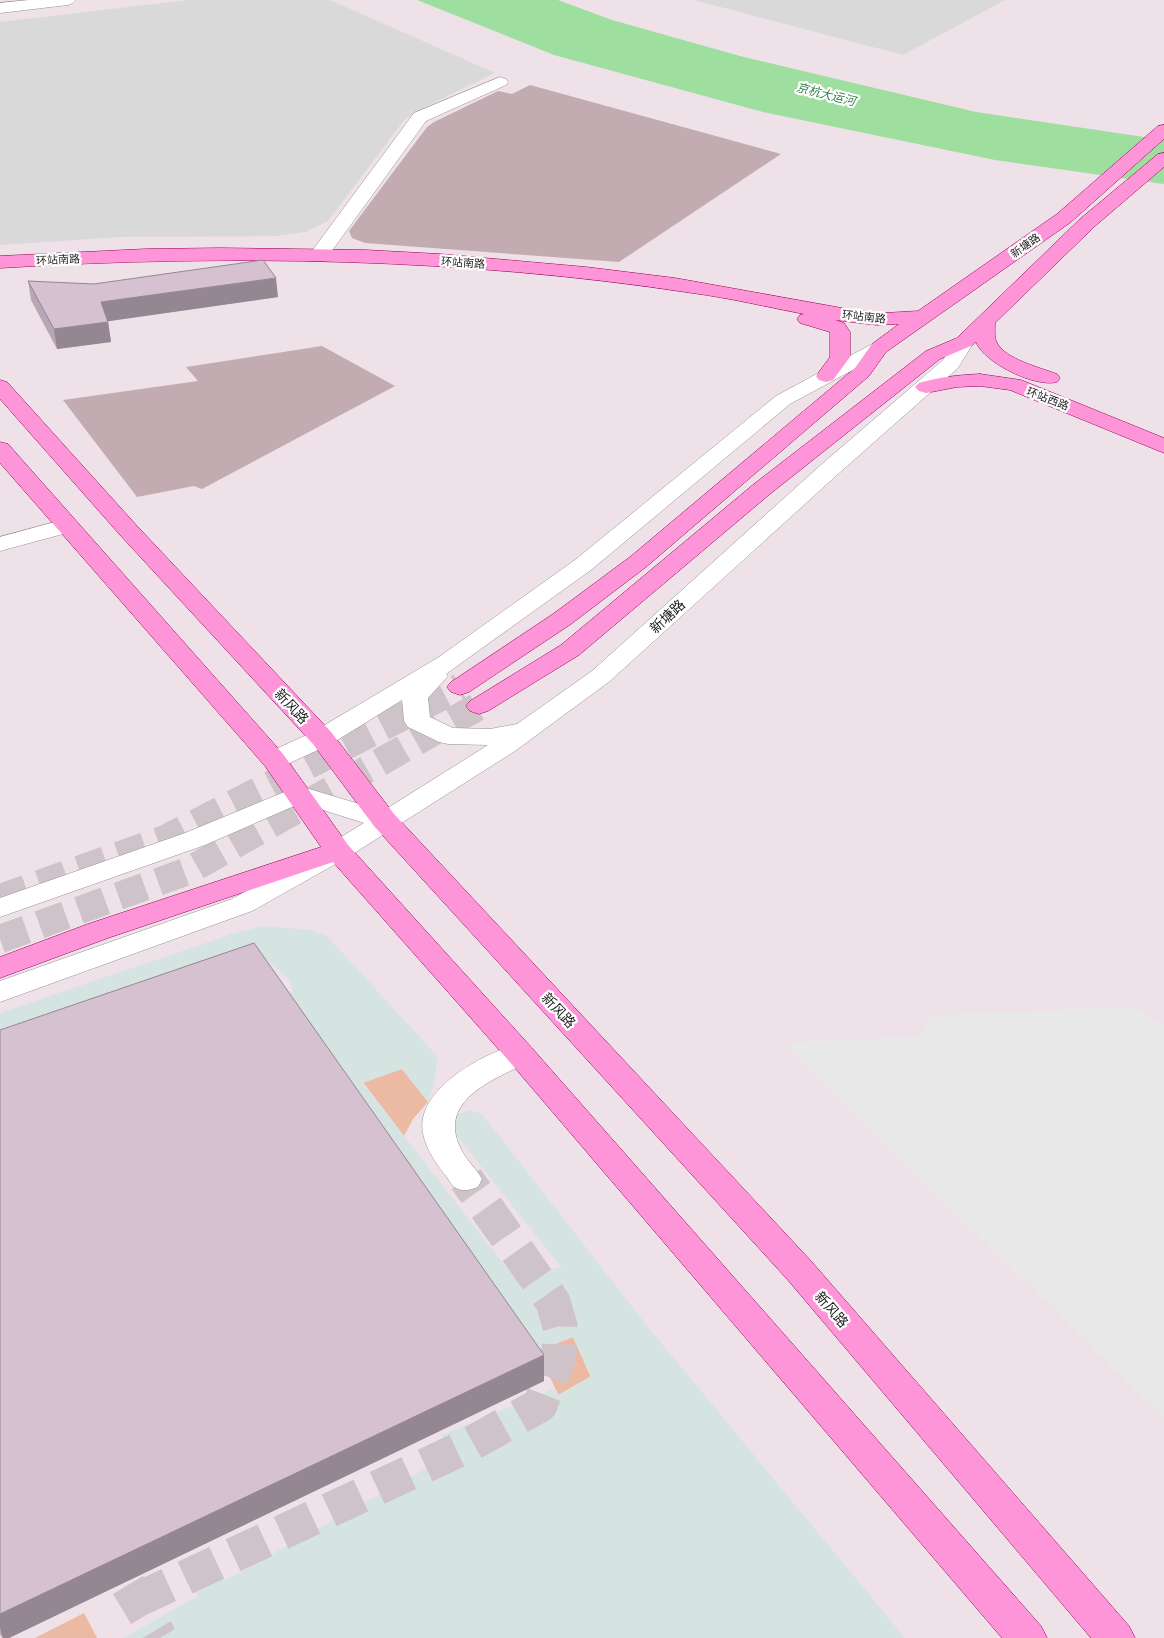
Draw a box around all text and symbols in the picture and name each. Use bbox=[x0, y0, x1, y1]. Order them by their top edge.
water label: 京杭大运河 bbox=[795, 78, 859, 110]
street label: 新塘路 bbox=[1007, 229, 1043, 261]
street label: 环站南路 bbox=[36, 250, 80, 268]
street label: 环站南路 bbox=[441, 253, 485, 271]
street label: 环站南路 bbox=[841, 306, 887, 326]
street label: 环站西路 bbox=[1025, 383, 1071, 413]
street label: 新塘路 bbox=[645, 595, 689, 637]
street label: 新风路 bbox=[271, 684, 313, 728]
street label: 新风路 bbox=[538, 988, 580, 1032]
street label: 新风路 bbox=[811, 1287, 853, 1331]

